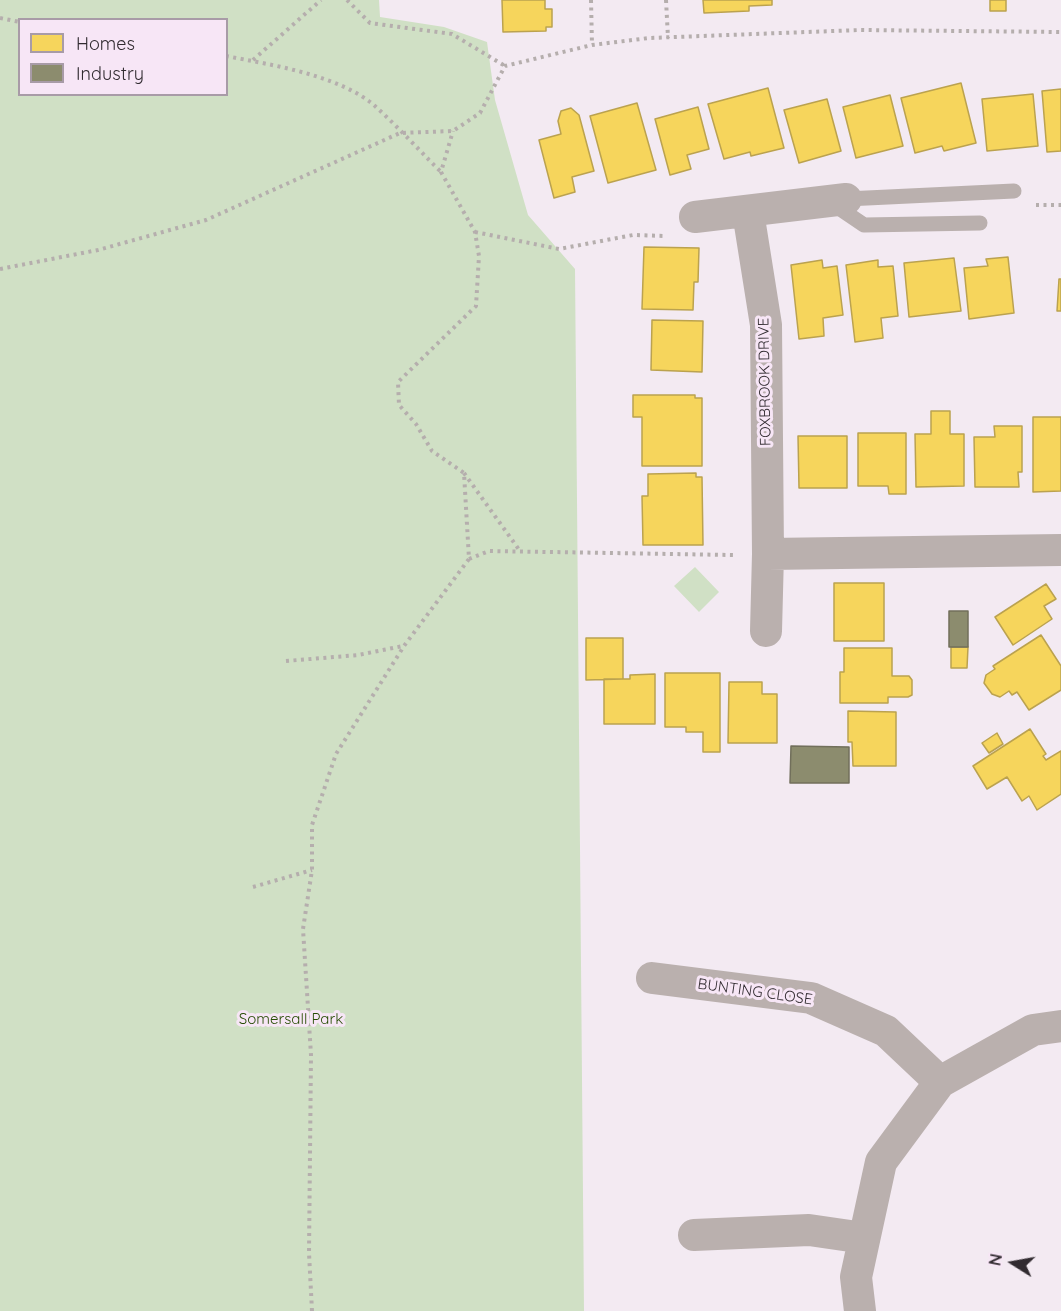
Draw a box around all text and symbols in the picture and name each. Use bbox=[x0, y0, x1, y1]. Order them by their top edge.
legend bbox=[18, 18, 228, 96]
text: Homes bbox=[76, 32, 135, 55]
text: Industry bbox=[76, 62, 144, 85]
street label: FOXBROOK DRIVE bbox=[755, 318, 775, 446]
street label: BUNTING CLOSE bbox=[696, 975, 814, 1009]
park label: Somersall Park bbox=[239, 1010, 343, 1028]
north arrow bbox=[983, 1233, 1043, 1293]
text: N bbox=[984, 1252, 1006, 1267]

